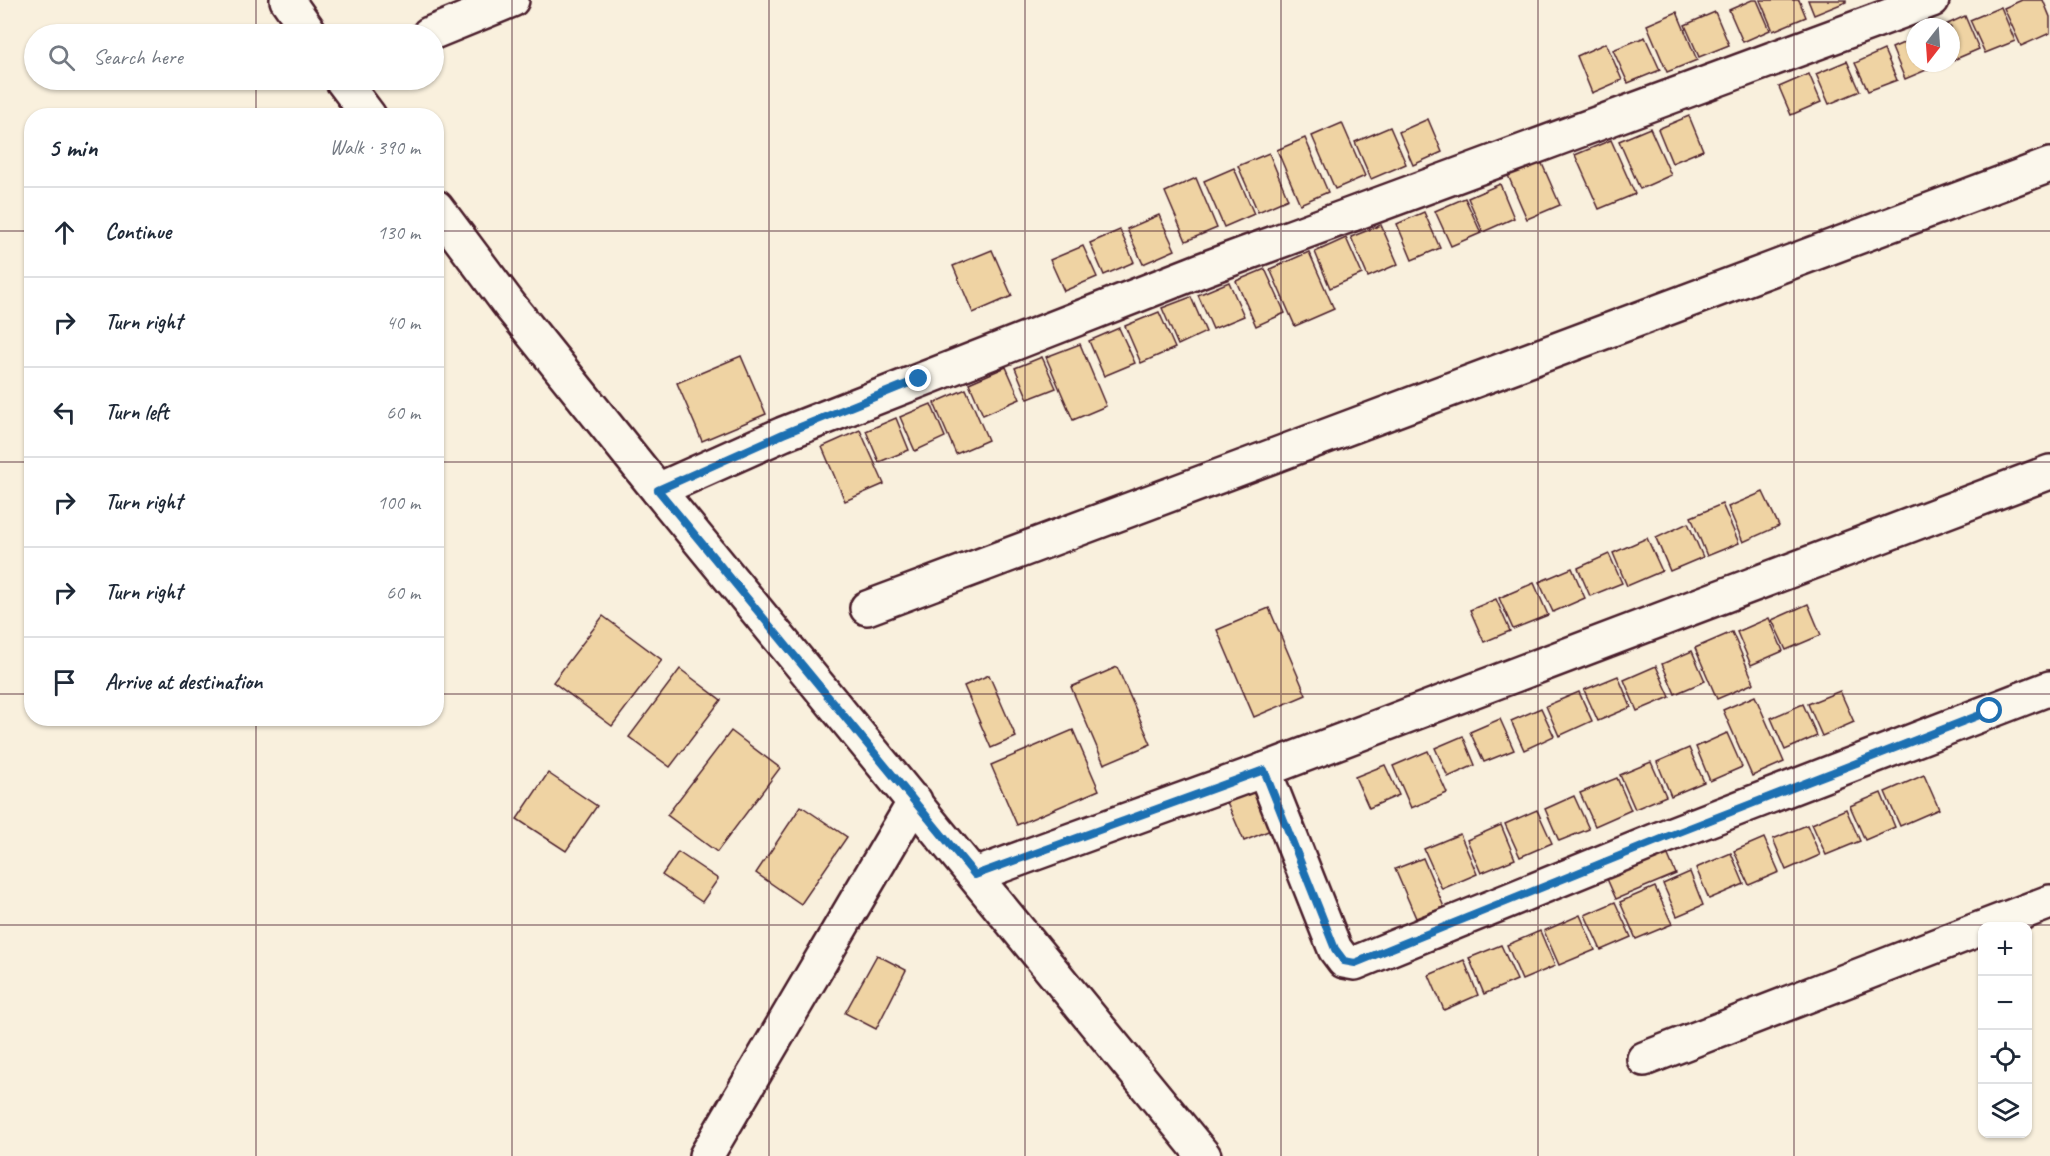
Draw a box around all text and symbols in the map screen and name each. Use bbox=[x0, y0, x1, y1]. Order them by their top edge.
north arrow bbox=[1906, 18, 1960, 72]
search box bbox=[24, 24, 444, 90]
icon: search bbox=[45, 41, 78, 74]
text: Search here bbox=[93, 43, 183, 71]
text: 5 min bbox=[48, 131, 97, 164]
text: Walk · 390 m bbox=[330, 135, 420, 160]
icon: ahead bbox=[48, 216, 81, 249]
text: Continue bbox=[105, 218, 171, 246]
text: 130 m bbox=[377, 220, 420, 245]
icon: right bbox=[48, 306, 81, 339]
text: Turn right bbox=[105, 308, 182, 336]
text: 40 m bbox=[386, 310, 420, 335]
route end bbox=[905, 365, 931, 391]
icon: left bbox=[48, 396, 81, 429]
text: Turn left bbox=[105, 398, 169, 426]
text: 60 m bbox=[386, 400, 420, 425]
icon: right bbox=[48, 486, 81, 519]
text: Turn right bbox=[105, 488, 182, 516]
text: 100 m bbox=[377, 490, 420, 515]
icon: right bbox=[48, 576, 81, 609]
text: Turn right bbox=[105, 578, 182, 606]
text: 60 m bbox=[386, 580, 420, 605]
icon: arrive bbox=[48, 666, 81, 699]
text: Arrive at destination bbox=[105, 668, 262, 696]
route start bbox=[1976, 697, 2002, 723]
map controls bbox=[1978, 922, 2032, 1138]
button: + bbox=[1978, 922, 2032, 976]
button: − bbox=[1978, 976, 2032, 1030]
button: locate bbox=[1978, 1030, 2032, 1084]
button: layers bbox=[1978, 1084, 2032, 1138]

